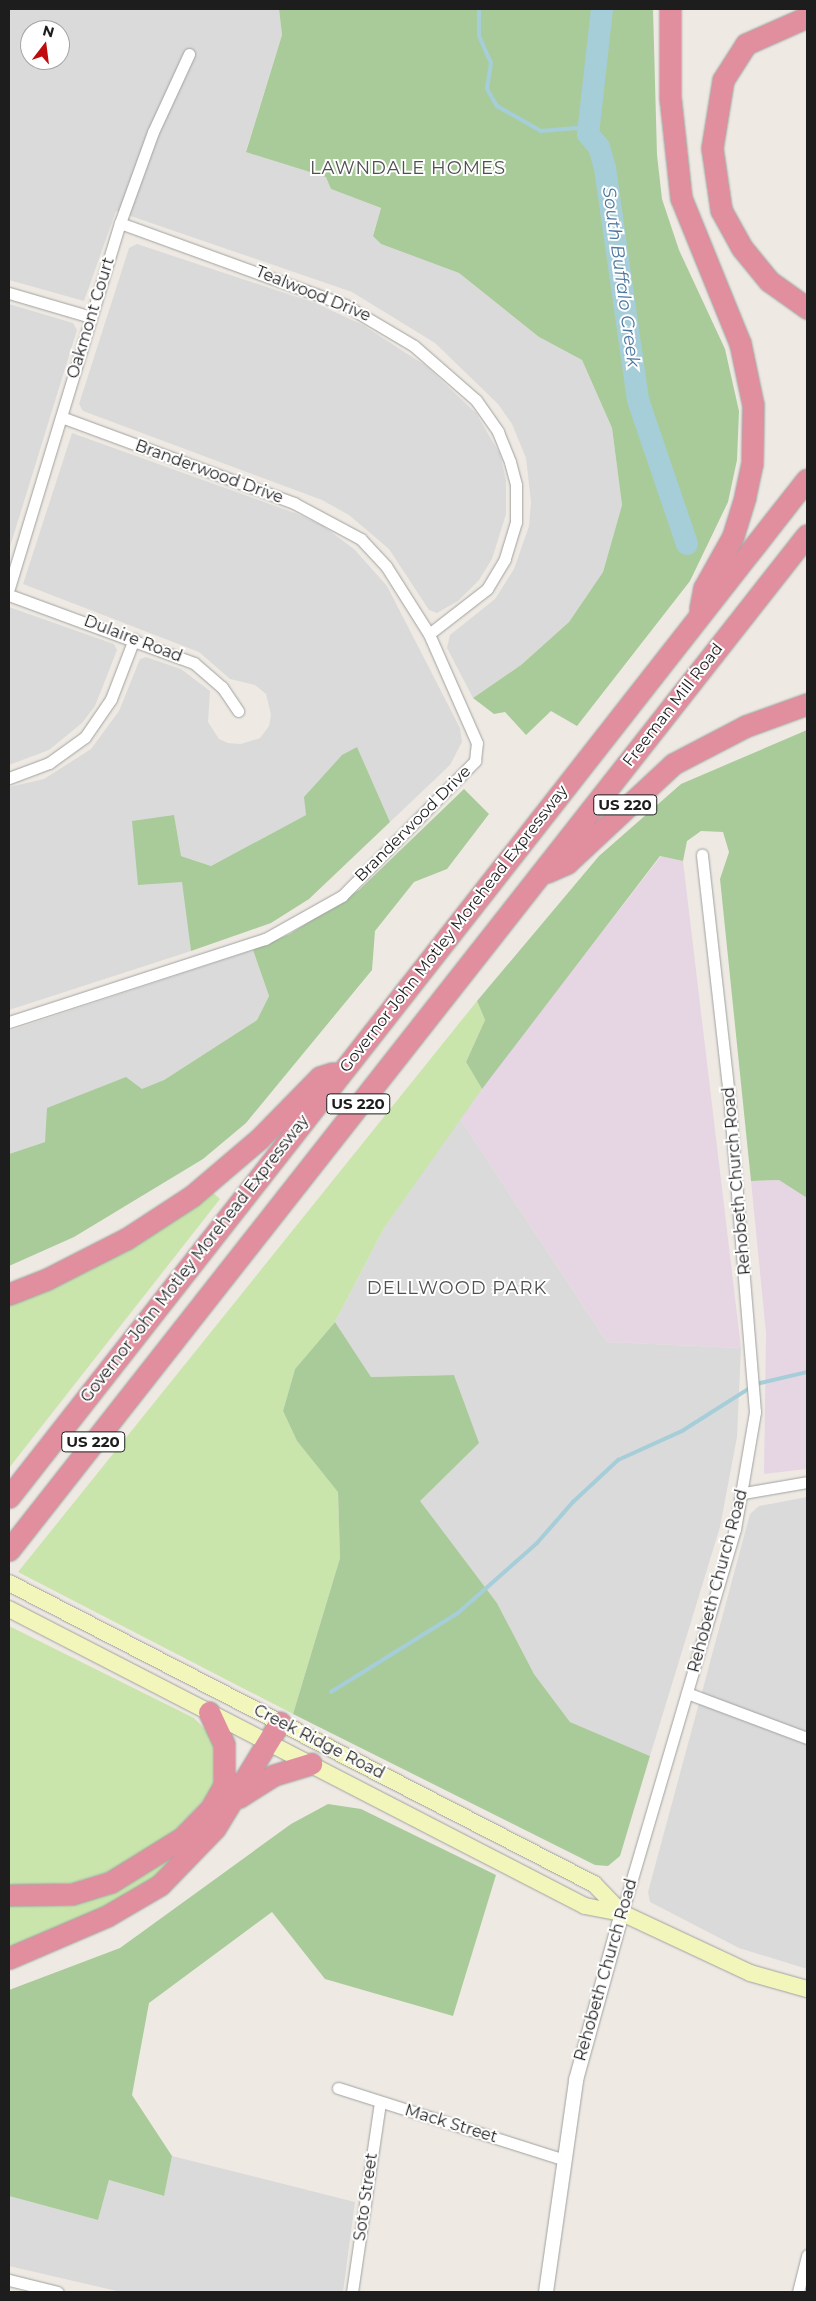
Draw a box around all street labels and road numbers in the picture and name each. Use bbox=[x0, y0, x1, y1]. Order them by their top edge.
street label: Oakmont Court bbox=[63, 255, 119, 381]
street label: Tealwood Drive bbox=[253, 262, 373, 326]
street label: Branderwood Drive bbox=[132, 436, 286, 508]
street label: Dulaire Road bbox=[81, 611, 185, 667]
street label: Freeman Mill Road bbox=[619, 640, 727, 770]
street label: Branderwood Drive bbox=[351, 762, 475, 886]
street label: Governor John Motley Morehead Expressway bbox=[336, 782, 572, 1076]
road number: US 220 bbox=[592, 792, 658, 818]
street label: Rehobeth Church Road bbox=[719, 1086, 755, 1276]
road number: US 220 bbox=[326, 1092, 390, 1116]
street label: Governor John Motley Morehead Expressway bbox=[77, 1112, 313, 1406]
road number: US 220 bbox=[61, 1430, 126, 1454]
street label: Rehobeth Church Road bbox=[684, 1487, 752, 1675]
street label: Creek Ridge Road bbox=[250, 1701, 388, 1783]
street label: Rehobeth Church Road bbox=[571, 1877, 641, 2063]
street label: Mack Street bbox=[402, 2101, 500, 2147]
street label: Soto Street bbox=[350, 2152, 382, 2242]

